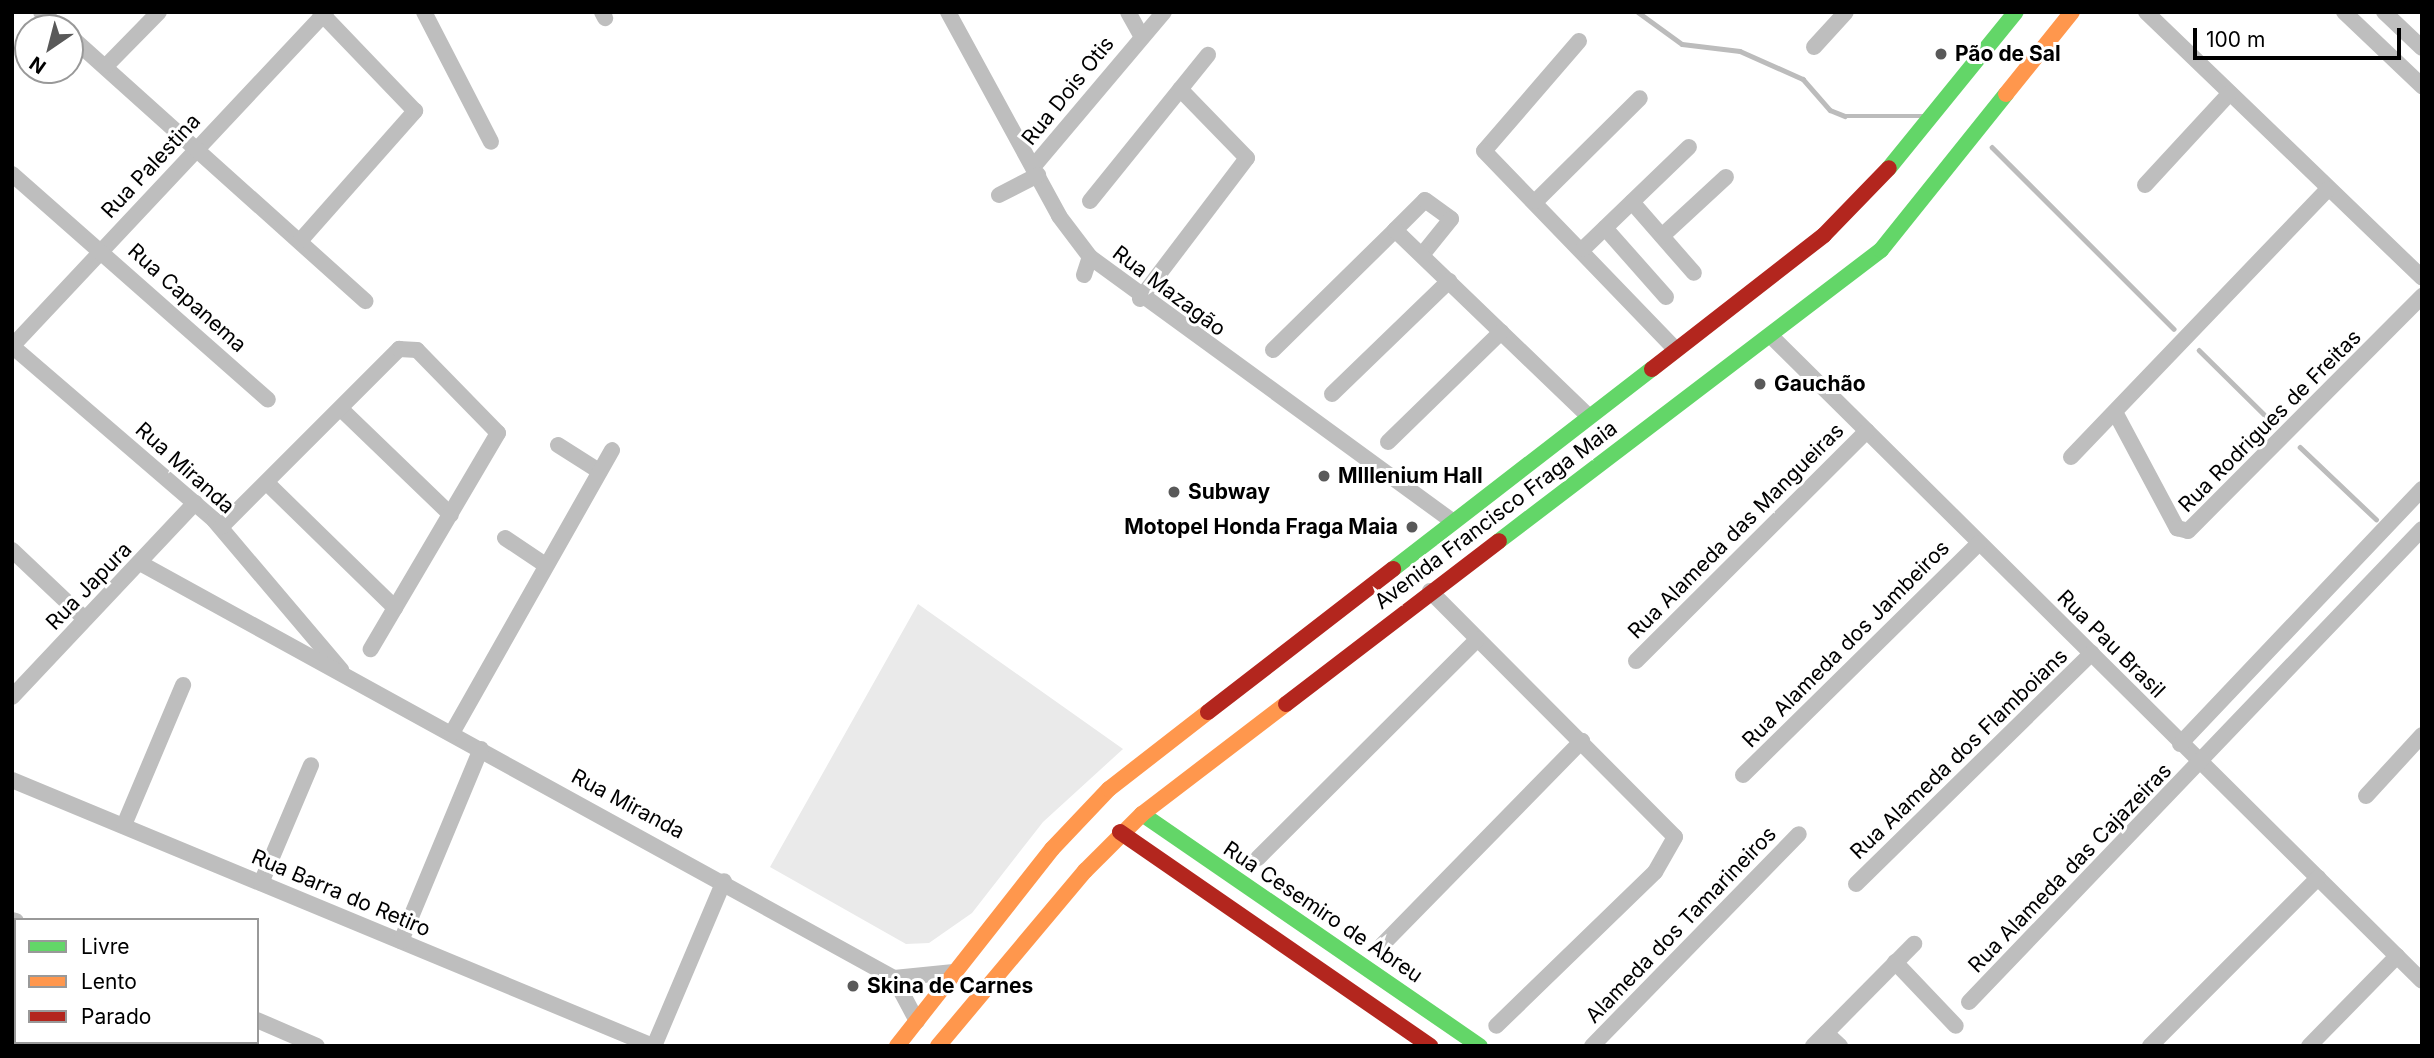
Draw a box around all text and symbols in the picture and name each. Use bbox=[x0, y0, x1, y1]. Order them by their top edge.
north arrow bbox=[14, 14, 84, 84]
scale bar bbox=[2196, 14, 2404, 58]
text: 100 m bbox=[2206, 27, 2265, 52]
street label: Rua Dois Otis bbox=[1016, 32, 1120, 150]
place label: Pão de Sal bbox=[1955, 41, 2061, 67]
marker: Pão de Sal bbox=[1933, 46, 1949, 62]
text: N bbox=[25, 51, 50, 79]
street label: Rua Palestina bbox=[96, 109, 206, 223]
street label: Rua Capanema bbox=[123, 238, 251, 358]
street label: Rua Mazagão bbox=[1107, 240, 1231, 342]
street label: Rua Rodrigues de Freitas bbox=[2174, 325, 2366, 517]
place label: Gauchão bbox=[1774, 371, 1866, 397]
marker: Gauchão bbox=[1752, 376, 1768, 392]
street label: Avenida Francisco Fraga Maia bbox=[1370, 416, 1622, 614]
street label: Rua Miranda bbox=[130, 417, 240, 519]
street label: Rua Alameda das Mangueiras bbox=[1623, 418, 1849, 644]
place label: MIllenium Hall bbox=[1338, 463, 1483, 489]
marker: MIllenium Hall bbox=[1316, 468, 1332, 484]
place label: Subway bbox=[1188, 479, 1270, 505]
marker: Subway bbox=[1166, 484, 1182, 500]
place label: Motopel Honda Fraga Maia bbox=[1124, 514, 1398, 540]
marker: Motopel Honda Fraga Maia bbox=[1404, 519, 1420, 535]
street label: Rua Alameda dos Jambeiros bbox=[1737, 535, 1955, 753]
street label: Rua Japura bbox=[41, 537, 137, 635]
street label: Rua Pau Brasil bbox=[2052, 585, 2170, 703]
street label: Rua Alameda dos Flamboians bbox=[1845, 643, 2073, 865]
street label: Rua Alameda das Cajazeiras bbox=[1963, 758, 2177, 978]
street label: Rua Miranda bbox=[567, 764, 689, 844]
street label: Alameda dos Tamarineiros bbox=[1580, 822, 1782, 1028]
street label: Rua Cesemiro de Abreu bbox=[1219, 836, 1427, 988]
street label: Rua Barra do Retiro bbox=[248, 844, 434, 942]
legend bbox=[14, 918, 259, 1044]
text: Livre bbox=[81, 934, 130, 959]
text: Lento bbox=[81, 969, 137, 994]
place label: Skina de Carnes bbox=[867, 973, 1033, 999]
marker: Skina de Carnes bbox=[845, 978, 861, 994]
text: Parado bbox=[81, 1004, 151, 1029]

